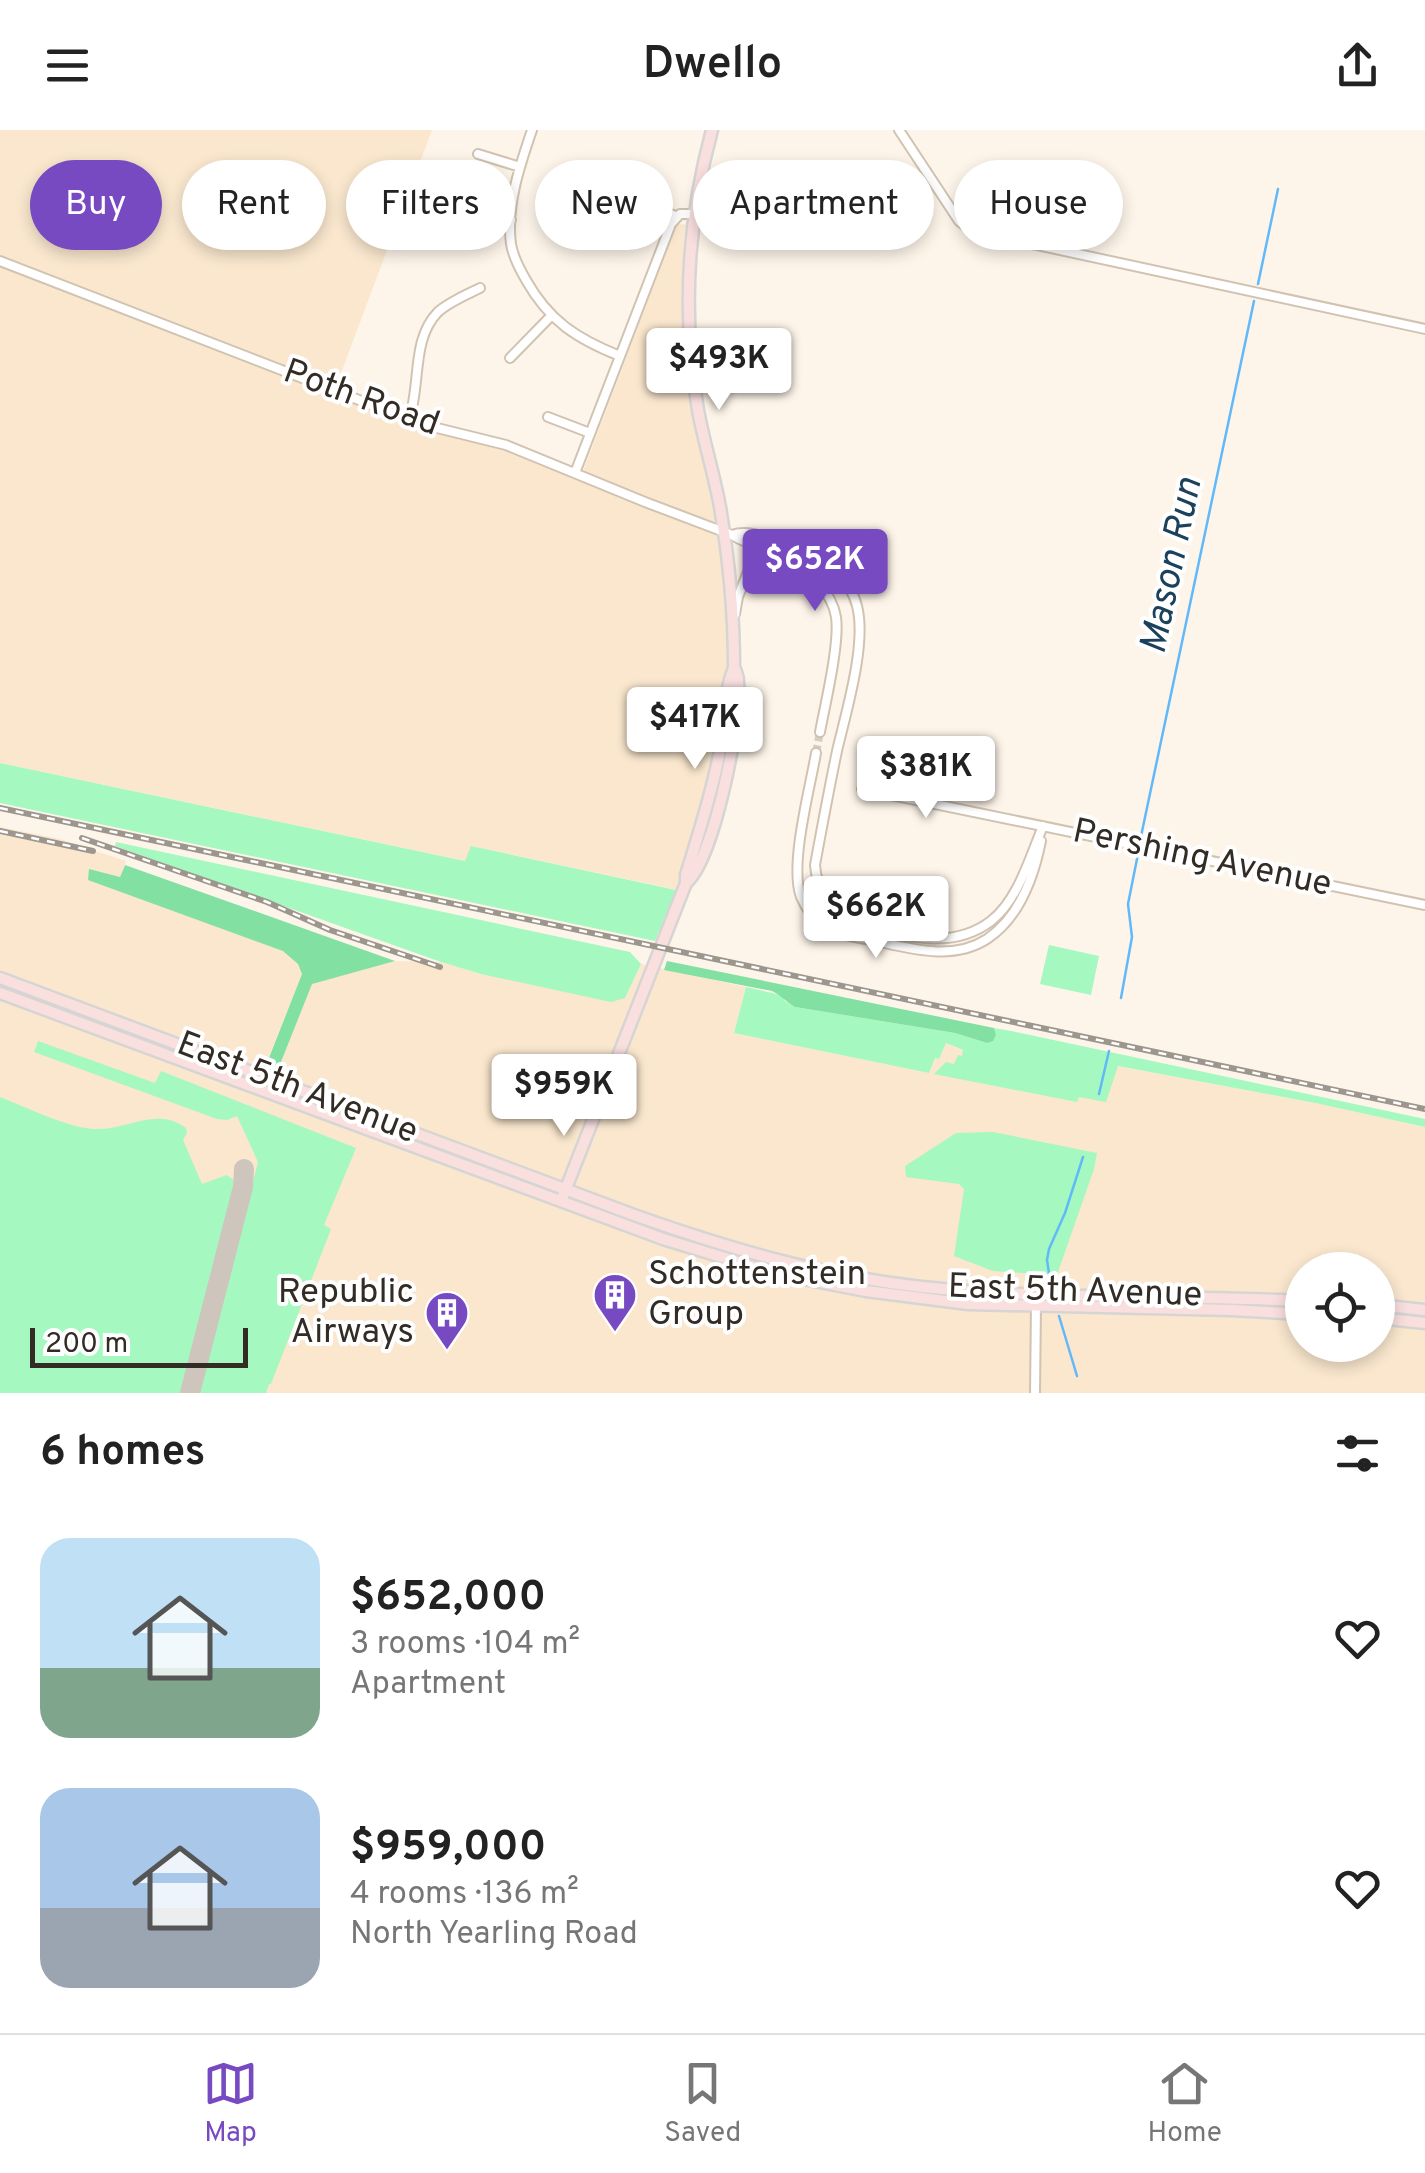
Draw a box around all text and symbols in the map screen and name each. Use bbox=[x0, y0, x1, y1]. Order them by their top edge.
text: Dwello bbox=[643, 37, 782, 94]
icon: menu bbox=[40, 38, 95, 93]
icon: share bbox=[1330, 38, 1385, 93]
chip: Buy bbox=[30, 160, 162, 250]
chip: Rent bbox=[182, 160, 326, 250]
chip: Filters bbox=[346, 160, 515, 250]
chip: New bbox=[535, 160, 673, 250]
chip: Apartment bbox=[693, 160, 934, 250]
chip: House bbox=[954, 160, 1123, 250]
pin: $493K bbox=[649, 328, 789, 413]
text: $493K bbox=[668, 340, 770, 380]
street label: Poth Road bbox=[277, 350, 445, 448]
water label: Mason Run bbox=[1130, 473, 1216, 659]
pin: $652K bbox=[745, 529, 885, 614]
text: $652K bbox=[765, 541, 865, 581]
pin: $417K bbox=[625, 687, 765, 772]
text: $417K bbox=[649, 699, 741, 739]
pin: $381K bbox=[856, 736, 996, 821]
text: $381K bbox=[879, 748, 973, 788]
street label: Pershing Avenue bbox=[1069, 810, 1335, 908]
pin: $662K bbox=[806, 876, 946, 961]
text: $662K bbox=[826, 888, 926, 928]
street label: East 5th Avenue bbox=[170, 1023, 424, 1155]
pin: $959K bbox=[494, 1054, 634, 1139]
text: $959K bbox=[514, 1066, 614, 1106]
map controls bbox=[1285, 1252, 1395, 1362]
button: locate bbox=[1285, 1252, 1395, 1362]
place label: Schottenstein Group bbox=[648, 1253, 866, 1337]
street label: East 5th Avenue bbox=[947, 1266, 1203, 1318]
place label: Republic Airways bbox=[278, 1271, 414, 1355]
building icon: Schottenstein Group bbox=[592, 1272, 638, 1333]
building icon: Republic Airways bbox=[424, 1290, 470, 1351]
scale bar bbox=[30, 1323, 248, 1368]
text: 200 m bbox=[45, 1327, 128, 1363]
icon: filters bbox=[1330, 1426, 1385, 1481]
text: 6 homes bbox=[40, 1427, 205, 1480]
text: $652,000 bbox=[350, 1572, 546, 1625]
icon: home bbox=[120, 1578, 240, 1698]
icon: heart bbox=[1330, 1611, 1385, 1666]
text: 3 rooms · 104 m² bbox=[350, 1625, 580, 1665]
text: Apartment bbox=[350, 1665, 506, 1705]
text: $959,000 bbox=[350, 1822, 546, 1875]
icon: home bbox=[120, 1828, 240, 1948]
icon: heart bbox=[1330, 1861, 1385, 1916]
text: 4 rooms · 136 m² bbox=[350, 1875, 579, 1915]
text: North Yearling Road bbox=[350, 1915, 638, 1955]
tab: Map bbox=[203, 2056, 258, 2152]
tab: Saved bbox=[664, 2056, 741, 2152]
tab: Home bbox=[1148, 2056, 1222, 2152]

